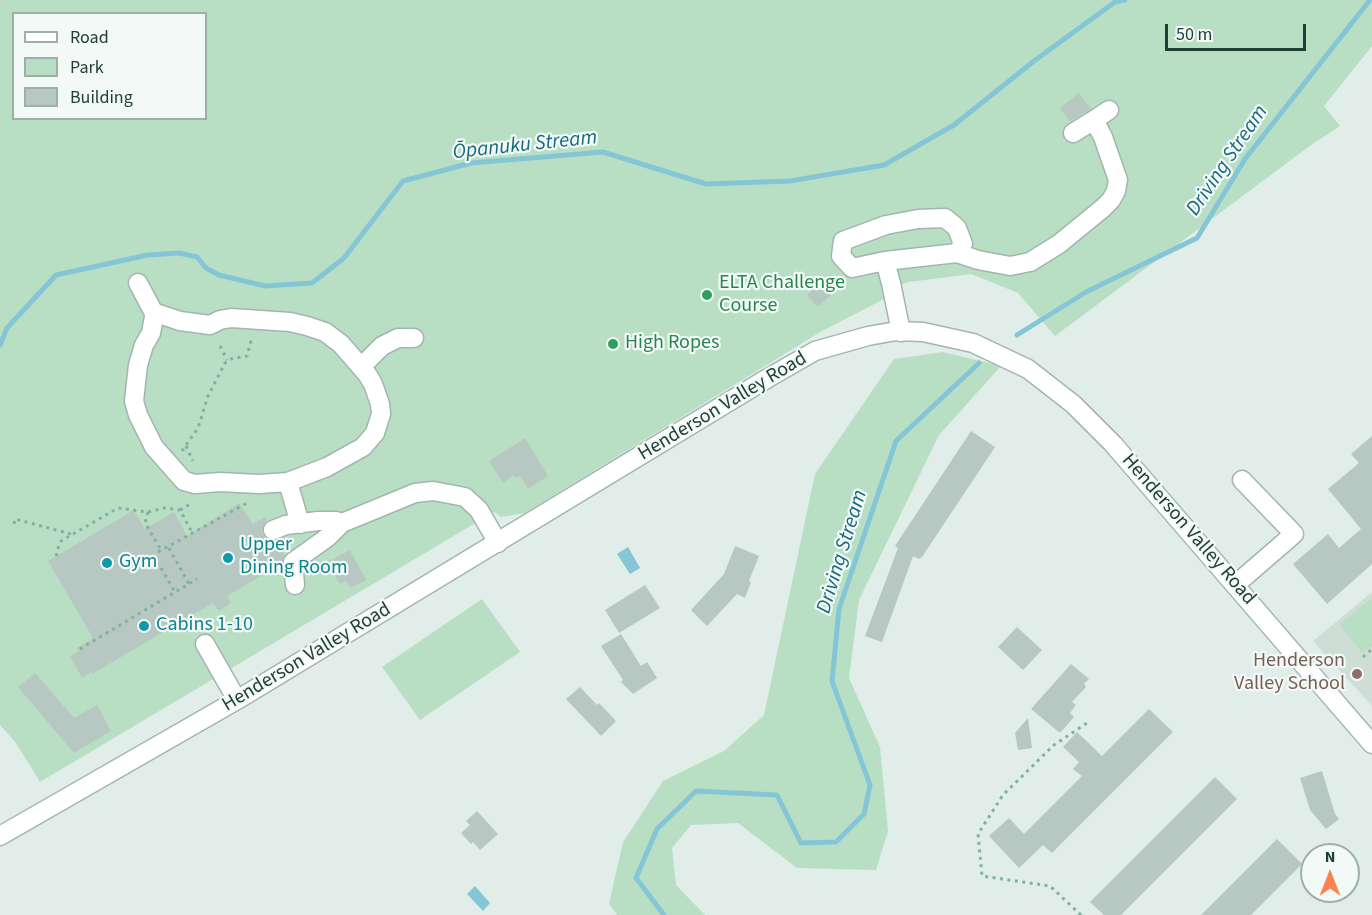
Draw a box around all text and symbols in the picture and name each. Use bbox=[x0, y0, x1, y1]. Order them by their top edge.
legend bbox=[12, 12, 207, 120]
scale bar bbox=[1168, 12, 1309, 50]
text: 50 m bbox=[1176, 22, 1212, 47]
text: Road bbox=[70, 25, 109, 50]
text: Park bbox=[70, 55, 104, 80]
text: Building bbox=[70, 85, 133, 110]
water label: Driving Stream bbox=[1182, 101, 1274, 221]
water label: Ōpanuku Stream bbox=[451, 126, 599, 166]
place label: ELTA Challenge Course bbox=[719, 272, 845, 319]
marker: ELTA Challenge Course bbox=[700, 288, 714, 302]
place label: High Ropes bbox=[625, 332, 719, 356]
marker: High Ropes bbox=[606, 337, 620, 351]
street label: Henderson Valley Road bbox=[634, 347, 812, 467]
street label: Henderson Valley Road bbox=[1116, 450, 1260, 610]
water label: Driving Stream bbox=[812, 487, 874, 617]
place label: Upper Dining Room bbox=[240, 534, 348, 581]
place label: Gym bbox=[119, 551, 157, 575]
marker: Upper Dining Room bbox=[221, 551, 235, 565]
marker: Gym bbox=[100, 556, 114, 570]
street label: Henderson Valley Road bbox=[218, 598, 396, 718]
place label: Cabins 1-10 bbox=[156, 614, 253, 638]
marker: Cabins 1-10 bbox=[137, 619, 151, 633]
place label: Henderson Valley School bbox=[1234, 650, 1345, 697]
marker: Henderson Valley School bbox=[1350, 667, 1364, 681]
north arrow bbox=[1300, 843, 1360, 903]
text: N bbox=[1325, 846, 1335, 868]

